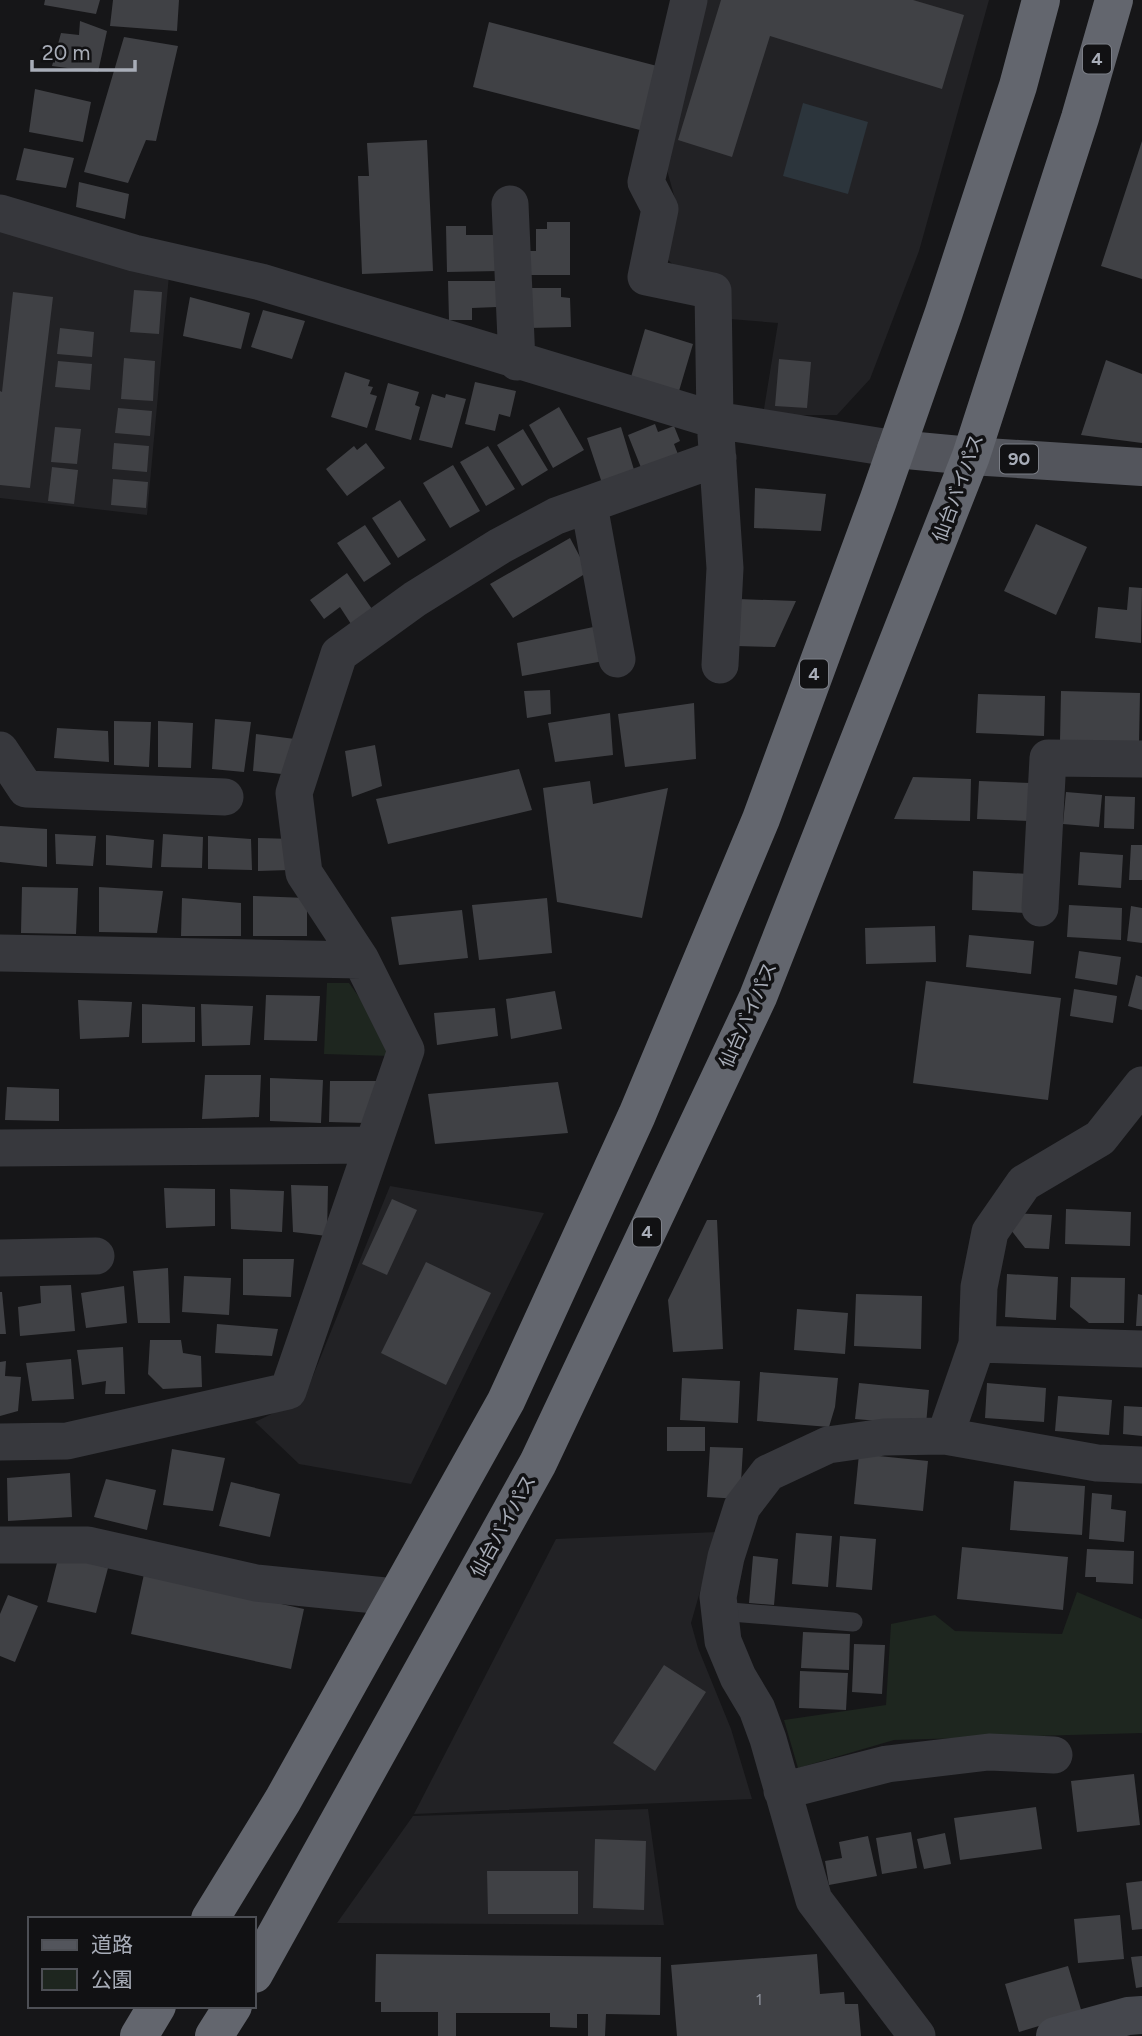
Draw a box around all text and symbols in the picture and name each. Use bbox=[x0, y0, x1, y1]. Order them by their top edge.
scale bar bbox=[32, 28, 135, 72]
text: 20 m bbox=[42, 40, 90, 65]
road number: 4 bbox=[1083, 44, 1111, 74]
street label: 仙台バイパス bbox=[928, 431, 988, 545]
road number: 90 bbox=[1000, 444, 1038, 474]
road number: 4 bbox=[800, 660, 828, 688]
street label: 仙台バイパス bbox=[714, 958, 782, 1072]
road number: 4 bbox=[633, 1218, 661, 1246]
street label: 仙台バイパス bbox=[465, 1471, 541, 1581]
legend bbox=[28, 1917, 256, 2008]
text: 道路 bbox=[91, 1932, 133, 1957]
text: 公園 bbox=[91, 1967, 133, 1992]
house number: 1 bbox=[756, 1990, 762, 2009]

